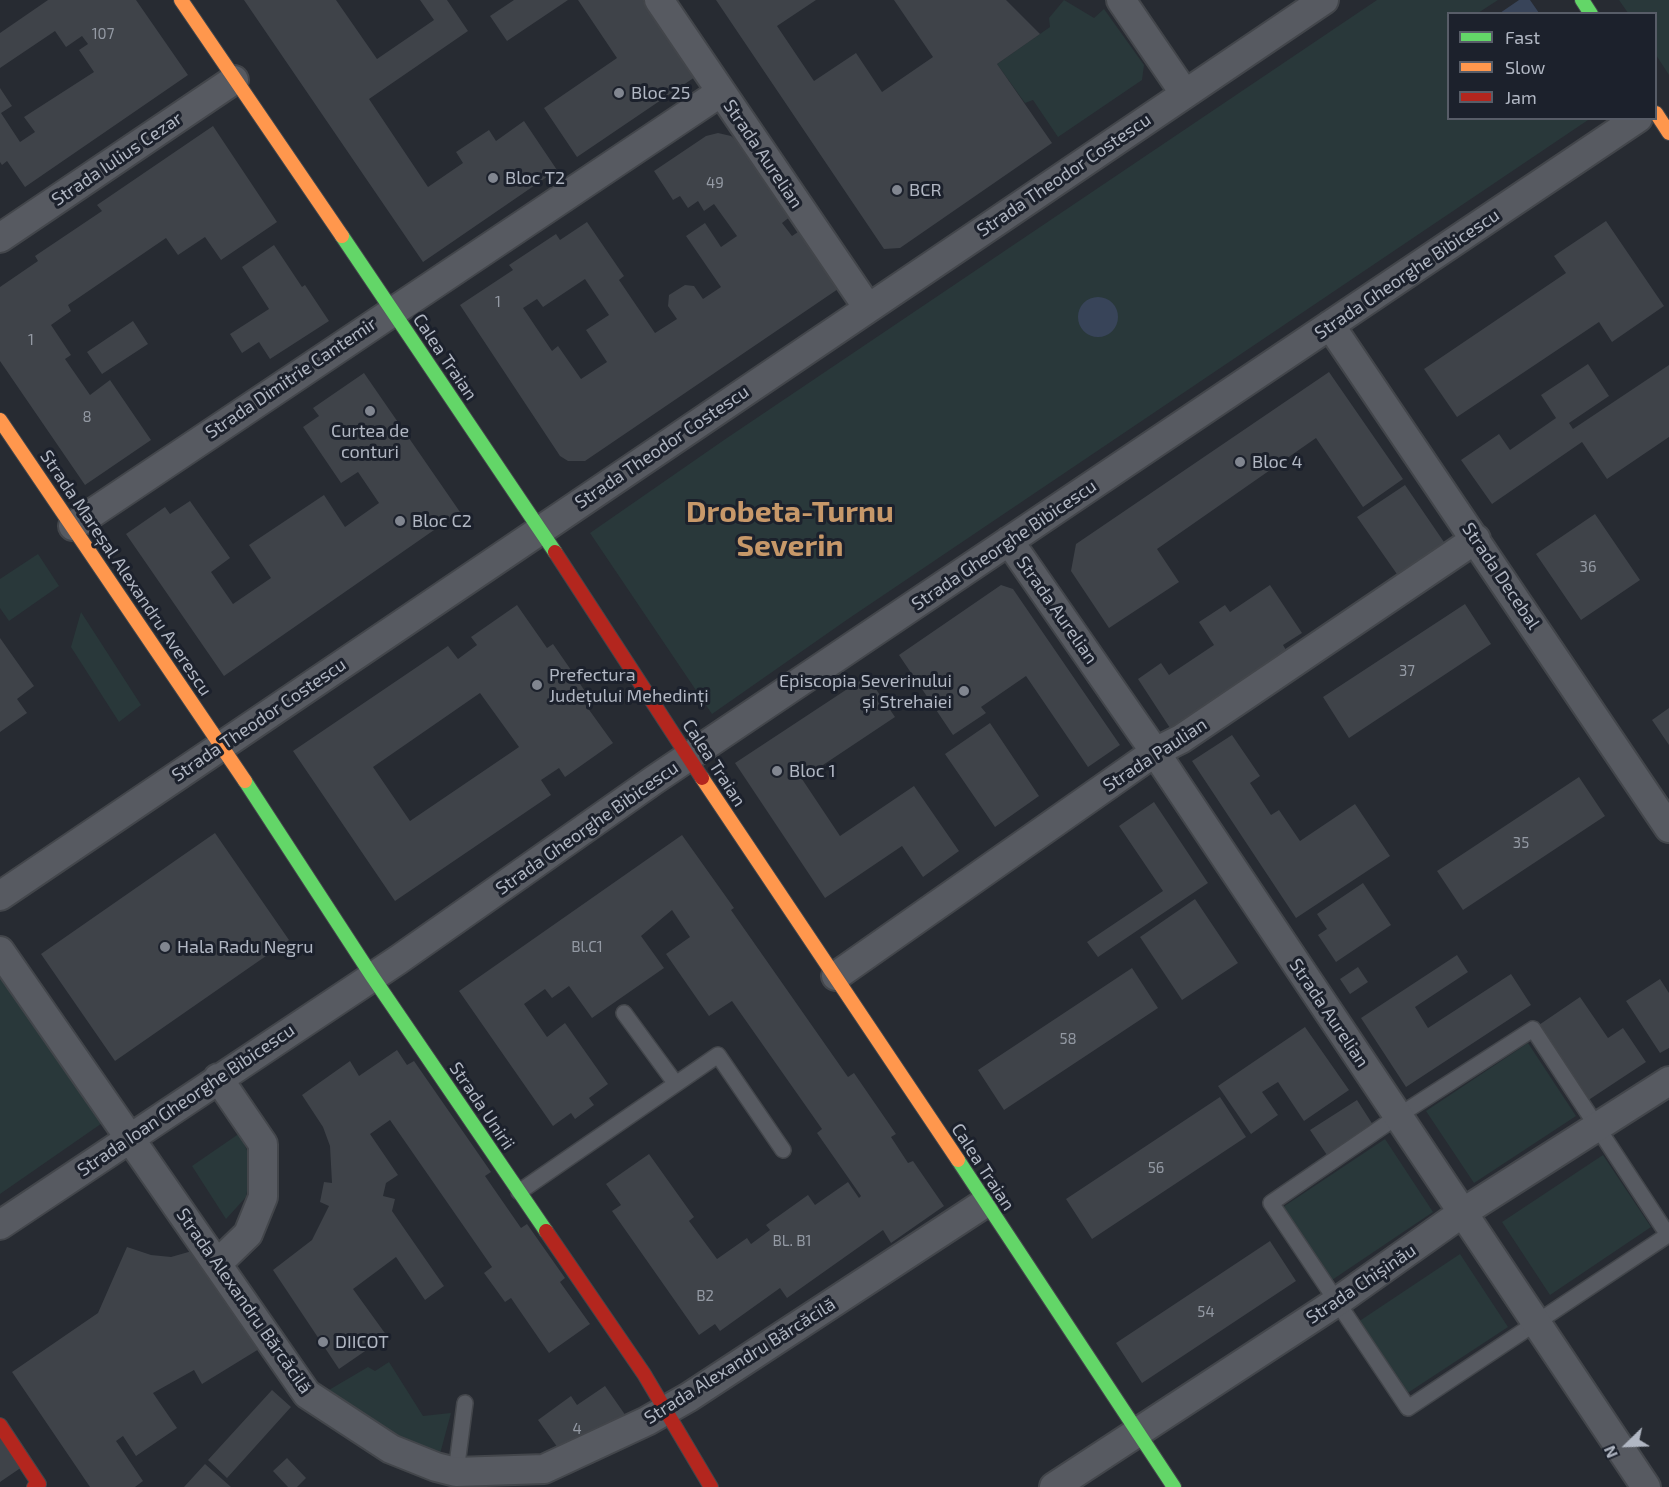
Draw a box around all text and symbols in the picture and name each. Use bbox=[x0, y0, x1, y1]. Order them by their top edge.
legend bbox=[1447, 12, 1657, 120]
house number: 107 bbox=[92, 25, 114, 43]
text: Fast bbox=[1505, 26, 1540, 48]
text: Slow bbox=[1505, 56, 1545, 78]
place label: Bloc 25 bbox=[631, 82, 690, 104]
marker: Bloc 25 bbox=[612, 86, 626, 100]
text: Jam bbox=[1505, 86, 1537, 108]
street label: Strada Aurelian bbox=[719, 96, 807, 212]
street label: Strada Iulius Cezar bbox=[48, 107, 186, 211]
street label: Strada Theodor Costescu bbox=[973, 109, 1155, 241]
place label: Bloc T2 bbox=[505, 167, 565, 189]
marker: Bloc T2 bbox=[486, 171, 500, 185]
house number: 49 bbox=[706, 174, 724, 192]
place label: BCR bbox=[909, 179, 942, 201]
marker: BCR bbox=[890, 183, 904, 197]
street label: Strada Gheorghe Bibicescu bbox=[1311, 204, 1503, 344]
house number: 1 bbox=[495, 293, 501, 311]
street label: Calea Traian bbox=[408, 310, 482, 404]
street label: Strada Dimitrie Cantemir bbox=[201, 313, 381, 443]
house number: 1 bbox=[28, 331, 34, 349]
street label: Strada Theodor Costescu bbox=[571, 381, 753, 513]
marker: Curtea de conturi bbox=[363, 404, 377, 418]
house number: 8 bbox=[82, 408, 92, 426]
place label: Curtea de conturi bbox=[331, 420, 409, 462]
street label: Strada Mareșal Alexandru Averescu bbox=[36, 446, 216, 700]
place label: Bloc 4 bbox=[1252, 451, 1303, 473]
marker: Bloc 4 bbox=[1233, 455, 1247, 469]
street label: Strada Gheorghe Bibicescu bbox=[908, 475, 1100, 615]
district label: Drobeta-Turnu Severin bbox=[686, 494, 894, 564]
place label: Bloc C2 bbox=[412, 510, 472, 532]
marker: Bloc C2 bbox=[393, 514, 407, 528]
street label: Strada Decebal bbox=[1457, 519, 1545, 633]
street label: Strada Aurelian bbox=[1012, 552, 1102, 668]
house number: 36 bbox=[1580, 558, 1596, 576]
street label: Strada Theodor Costescu bbox=[168, 654, 350, 786]
house number: 37 bbox=[1399, 662, 1415, 680]
place label: Prefectura Județului Mehedinți bbox=[549, 664, 709, 706]
place label: Episcopia Severinului și Strehaiei bbox=[779, 670, 952, 712]
marker: Prefectura Județului Mehedinți bbox=[530, 678, 544, 692]
marker: Episcopia Severinului și Strehaiei bbox=[957, 684, 971, 698]
street label: Strada Paulian bbox=[1099, 714, 1211, 796]
street label: Calea Traian bbox=[678, 715, 750, 811]
street label: Strada Gheorghe Bibicescu bbox=[492, 757, 682, 899]
place label: Bloc 1 bbox=[789, 760, 836, 782]
marker: Bloc 1 bbox=[770, 764, 784, 778]
house number: 35 bbox=[1513, 834, 1529, 852]
place label: Hala Radu Negru bbox=[177, 936, 314, 958]
house number: Bl.C1 bbox=[571, 938, 603, 956]
marker: Hala Radu Negru bbox=[158, 940, 172, 954]
street label: Strada Aurelian bbox=[1285, 955, 1373, 1071]
street label: Strada Ioan Gheorghe Bibicescu bbox=[73, 1019, 299, 1181]
house number: 58 bbox=[1059, 1030, 1077, 1048]
street label: Strada Unirii bbox=[445, 1058, 519, 1154]
street label: Calea Traian bbox=[947, 1119, 1019, 1215]
house number: 56 bbox=[1148, 1159, 1164, 1177]
street label: Strada Alexandru Bărcăcilă bbox=[172, 1204, 316, 1398]
house number: BL. B1 bbox=[772, 1232, 812, 1250]
street label: Strada Chișinău bbox=[1302, 1239, 1420, 1329]
house number: B2 bbox=[696, 1287, 714, 1305]
street label: Strada Alexandru Bărcăcilă bbox=[640, 1293, 840, 1429]
house number: 54 bbox=[1197, 1303, 1215, 1321]
place label: DIICOT bbox=[335, 1331, 389, 1353]
marker: DIICOT bbox=[316, 1335, 330, 1349]
north arrow bbox=[1597, 1415, 1657, 1475]
house number: 4 bbox=[572, 1420, 582, 1438]
text: N bbox=[1599, 1443, 1621, 1461]

